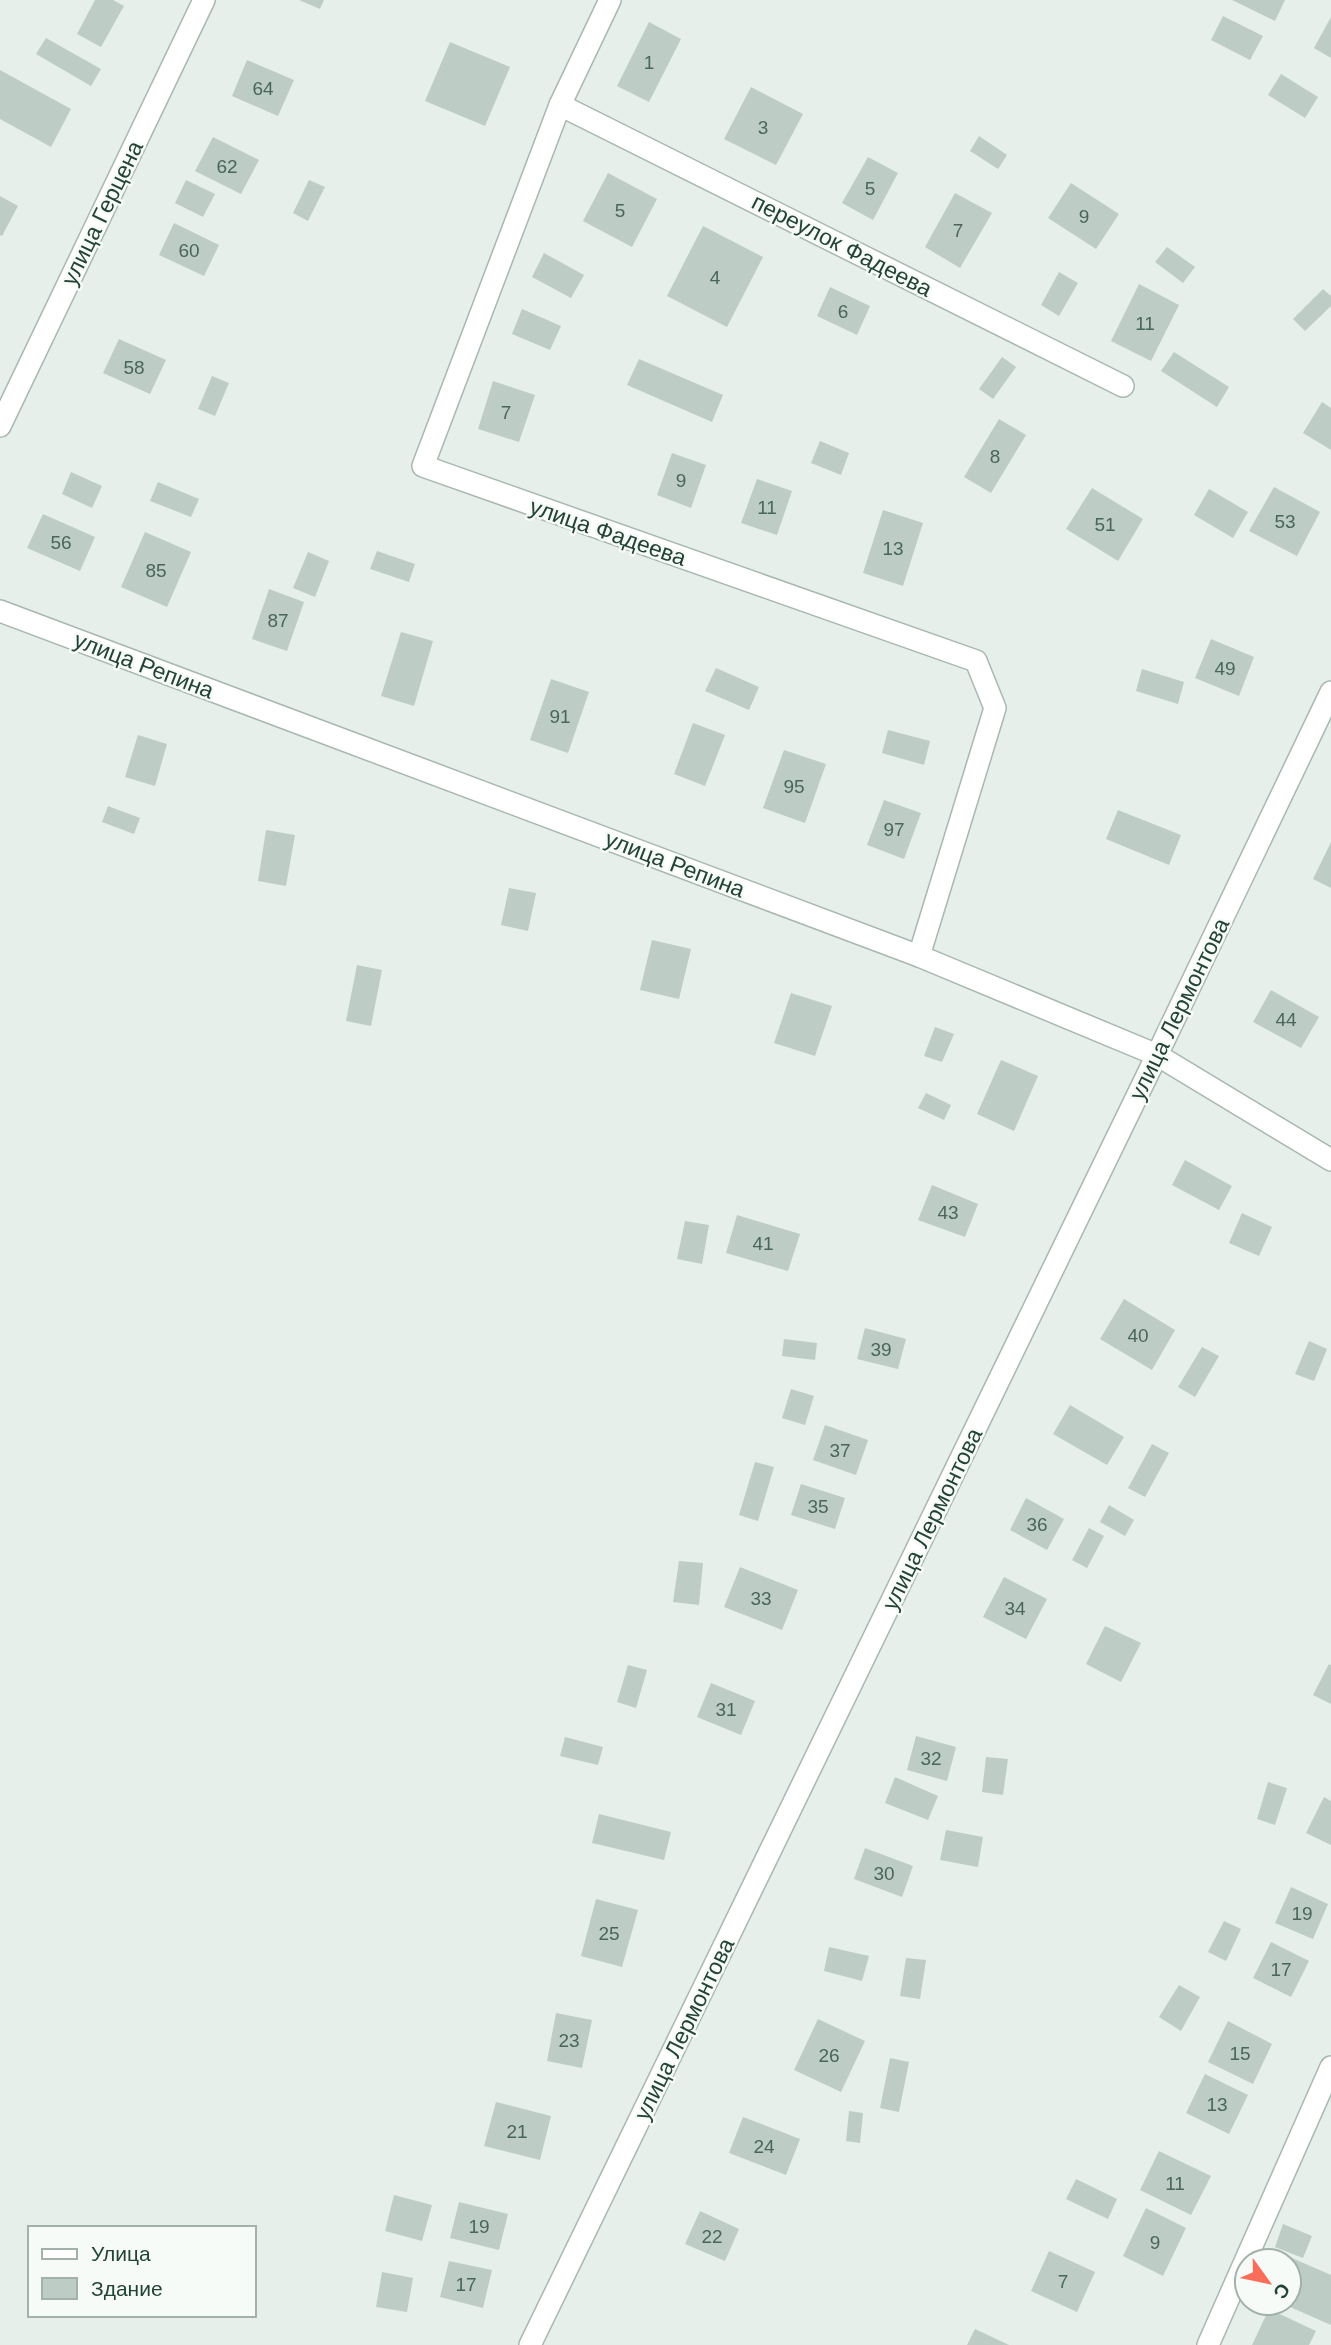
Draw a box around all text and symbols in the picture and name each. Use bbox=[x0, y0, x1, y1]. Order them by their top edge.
house number: 1 bbox=[644, 52, 654, 73]
house number: 64 bbox=[252, 78, 274, 99]
house number: 3 bbox=[758, 117, 768, 138]
street label: улица Герцена bbox=[56, 136, 148, 289]
house number: 62 bbox=[216, 156, 238, 177]
house number: 5 bbox=[865, 178, 875, 199]
street label: переулок Фадеева bbox=[748, 188, 937, 302]
house number: 5 bbox=[615, 200, 625, 221]
house number: 9 bbox=[1079, 206, 1089, 227]
house number: 7 bbox=[953, 220, 963, 241]
house number: 60 bbox=[178, 240, 200, 261]
house number: 4 bbox=[710, 267, 721, 288]
house number: 6 bbox=[838, 301, 848, 322]
house number: 11 bbox=[1135, 313, 1155, 334]
house number: 58 bbox=[123, 357, 145, 378]
house number: 7 bbox=[501, 402, 511, 423]
house number: 8 bbox=[990, 446, 1000, 467]
house number: 9 bbox=[676, 470, 686, 491]
street label: улица Фадеева bbox=[526, 493, 690, 571]
house number: 11 bbox=[757, 497, 777, 518]
house number: 53 bbox=[1274, 511, 1296, 532]
house number: 51 bbox=[1094, 514, 1116, 535]
house number: 56 bbox=[50, 532, 72, 553]
house number: 13 bbox=[882, 538, 904, 559]
house number: 85 bbox=[145, 560, 167, 581]
house number: 87 bbox=[267, 610, 289, 631]
street label: улица Репина bbox=[70, 626, 218, 704]
house number: 49 bbox=[1214, 658, 1236, 679]
house number: 91 bbox=[549, 706, 571, 727]
house number: 95 bbox=[783, 776, 805, 797]
house number: 97 bbox=[883, 819, 905, 840]
street label: улица Репина bbox=[601, 825, 749, 903]
street label: улица Лермонтова bbox=[1124, 913, 1234, 1104]
house number: 44 bbox=[1275, 1009, 1297, 1030]
house number: 43 bbox=[937, 1202, 959, 1223]
house number: 41 bbox=[752, 1233, 774, 1254]
house number: 40 bbox=[1127, 1325, 1149, 1346]
house number: 39 bbox=[870, 1339, 892, 1360]
street label: улица Лермонтова bbox=[877, 1423, 987, 1614]
house number: 37 bbox=[829, 1440, 851, 1461]
house number: 35 bbox=[807, 1496, 829, 1517]
house number: 36 bbox=[1026, 1514, 1048, 1535]
house number: 33 bbox=[750, 1588, 772, 1609]
house number: 34 bbox=[1004, 1598, 1026, 1619]
house number: 31 bbox=[715, 1699, 737, 1720]
house number: 32 bbox=[920, 1748, 942, 1769]
house number: 30 bbox=[873, 1863, 895, 1884]
house number: 19 bbox=[1291, 1903, 1313, 1924]
house number: 25 bbox=[598, 1923, 620, 1944]
street label: улица Лермонтова bbox=[629, 1933, 739, 2124]
house number: 17 bbox=[1270, 1959, 1292, 1980]
house number: 23 bbox=[558, 2030, 580, 2051]
house number: 15 bbox=[1229, 2043, 1251, 2064]
house number: 26 bbox=[818, 2045, 840, 2066]
house number: 13 bbox=[1206, 2094, 1228, 2115]
house number: 21 bbox=[506, 2121, 528, 2142]
house number: 24 bbox=[753, 2136, 775, 2157]
house number: 11 bbox=[1165, 2173, 1185, 2194]
house number: 19 bbox=[468, 2216, 490, 2237]
legend bbox=[28, 2226, 256, 2317]
house number: 22 bbox=[701, 2226, 723, 2247]
house number: 9 bbox=[1150, 2232, 1160, 2253]
text: Улица bbox=[91, 2242, 151, 2265]
north arrow bbox=[1233, 2247, 1303, 2317]
house number: 7 bbox=[1058, 2271, 1068, 2292]
house number: 17 bbox=[455, 2274, 477, 2295]
text: Здание bbox=[91, 2277, 163, 2300]
text: С bbox=[1269, 2280, 1294, 2303]

